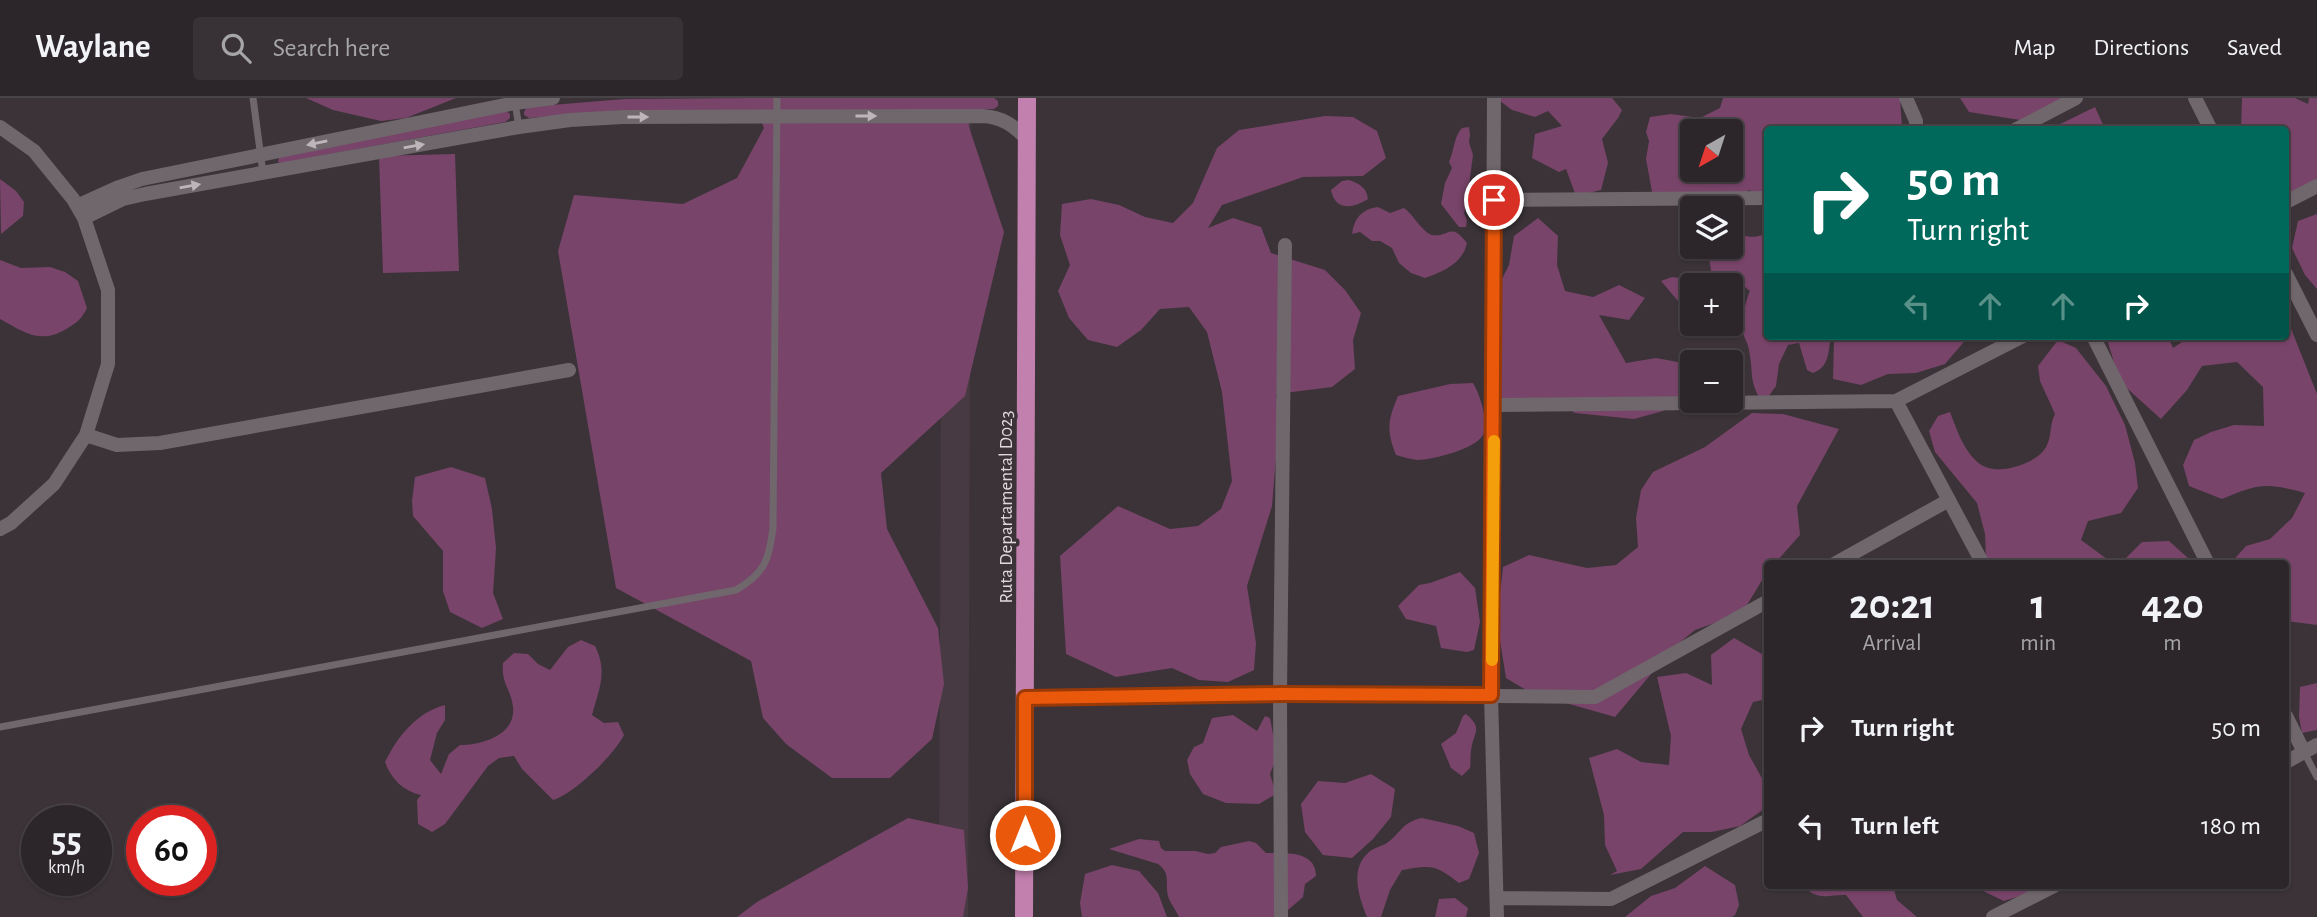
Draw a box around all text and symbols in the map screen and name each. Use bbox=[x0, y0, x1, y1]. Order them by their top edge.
search box bbox=[193, 17, 683, 80]
icon: search bbox=[217, 29, 255, 67]
text: Waylane bbox=[35, 31, 151, 64]
text: Search here bbox=[273, 35, 390, 61]
text: Map bbox=[2013, 36, 2055, 60]
text: Directions bbox=[2093, 36, 2189, 60]
text: Saved bbox=[2227, 36, 2282, 60]
one-way arrow bbox=[855, 110, 877, 122]
one-way arrow bbox=[627, 111, 649, 123]
north arrow bbox=[1680, 119, 1743, 182]
map controls bbox=[1680, 119, 1743, 413]
one-way arrow bbox=[306, 138, 328, 149]
one-way arrow bbox=[403, 140, 425, 151]
icon: right bbox=[1792, 154, 1883, 245]
text: 50 m bbox=[1907, 156, 2001, 205]
pin bbox=[1464, 170, 1524, 230]
one-way arrow bbox=[179, 180, 201, 191]
icon: arrive bbox=[1475, 181, 1513, 219]
button: layers bbox=[1680, 196, 1743, 259]
text: Turn right bbox=[1907, 214, 2029, 246]
button: + bbox=[1680, 273, 1743, 336]
icon: left bbox=[1898, 287, 1936, 325]
icon: ahead bbox=[1971, 287, 2009, 325]
icon: ahead bbox=[2044, 287, 2082, 325]
icon: right bbox=[2117, 287, 2155, 325]
button: − bbox=[1680, 350, 1743, 413]
street label: Ruta Departamental D023 bbox=[997, 410, 1016, 604]
text: 20:21 bbox=[1849, 584, 1935, 626]
text: 1 bbox=[2031, 584, 2046, 626]
text: 420 bbox=[2141, 584, 2204, 626]
text: Arrival bbox=[1863, 632, 1922, 655]
text: min bbox=[2020, 632, 2056, 655]
text: m bbox=[2163, 632, 2182, 655]
icon: right bbox=[1792, 709, 1830, 747]
text: Turn right bbox=[1851, 715, 1954, 741]
text: 50 m bbox=[2211, 715, 2261, 741]
position arrow bbox=[988, 798, 1062, 872]
speed limit sign: 60 bbox=[126, 805, 217, 896]
icon: left bbox=[1792, 807, 1830, 845]
text: Turn left bbox=[1851, 813, 1939, 839]
text: 180 m bbox=[2201, 813, 2261, 839]
text: 55 bbox=[51, 824, 82, 859]
text: km/h bbox=[48, 859, 85, 877]

